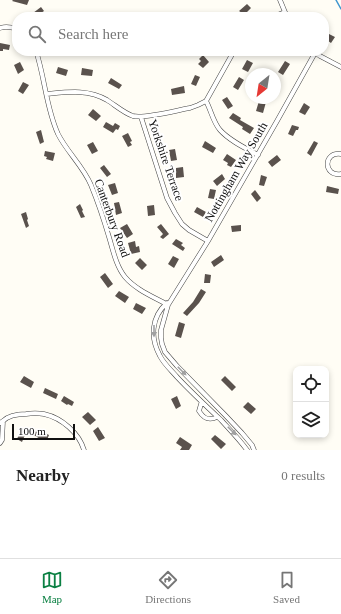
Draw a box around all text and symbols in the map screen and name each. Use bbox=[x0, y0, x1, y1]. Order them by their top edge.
search box bbox=[12, 12, 329, 56]
icon: search bbox=[26, 23, 48, 45]
text: Search here bbox=[58, 26, 128, 42]
north arrow bbox=[245, 68, 281, 104]
street label: Yorkshire Terrace bbox=[145, 117, 187, 203]
street label: Nottingham Way South bbox=[202, 120, 270, 224]
street label: Canterbury Road bbox=[91, 177, 133, 259]
one-way arrow bbox=[151, 325, 157, 338]
one-way arrow bbox=[177, 366, 187, 376]
map controls bbox=[293, 366, 329, 438]
button: locate bbox=[293, 366, 329, 402]
button: layers bbox=[293, 402, 329, 438]
scale bar bbox=[12, 422, 75, 441]
text: 100 m bbox=[18, 425, 46, 437]
one-way arrow bbox=[227, 426, 237, 436]
text: Nearby bbox=[16, 466, 70, 485]
text: 0 results bbox=[281, 468, 325, 483]
tab: Map bbox=[41, 569, 63, 605]
tab: Directions bbox=[145, 569, 191, 605]
tab: Saved bbox=[273, 569, 300, 605]

